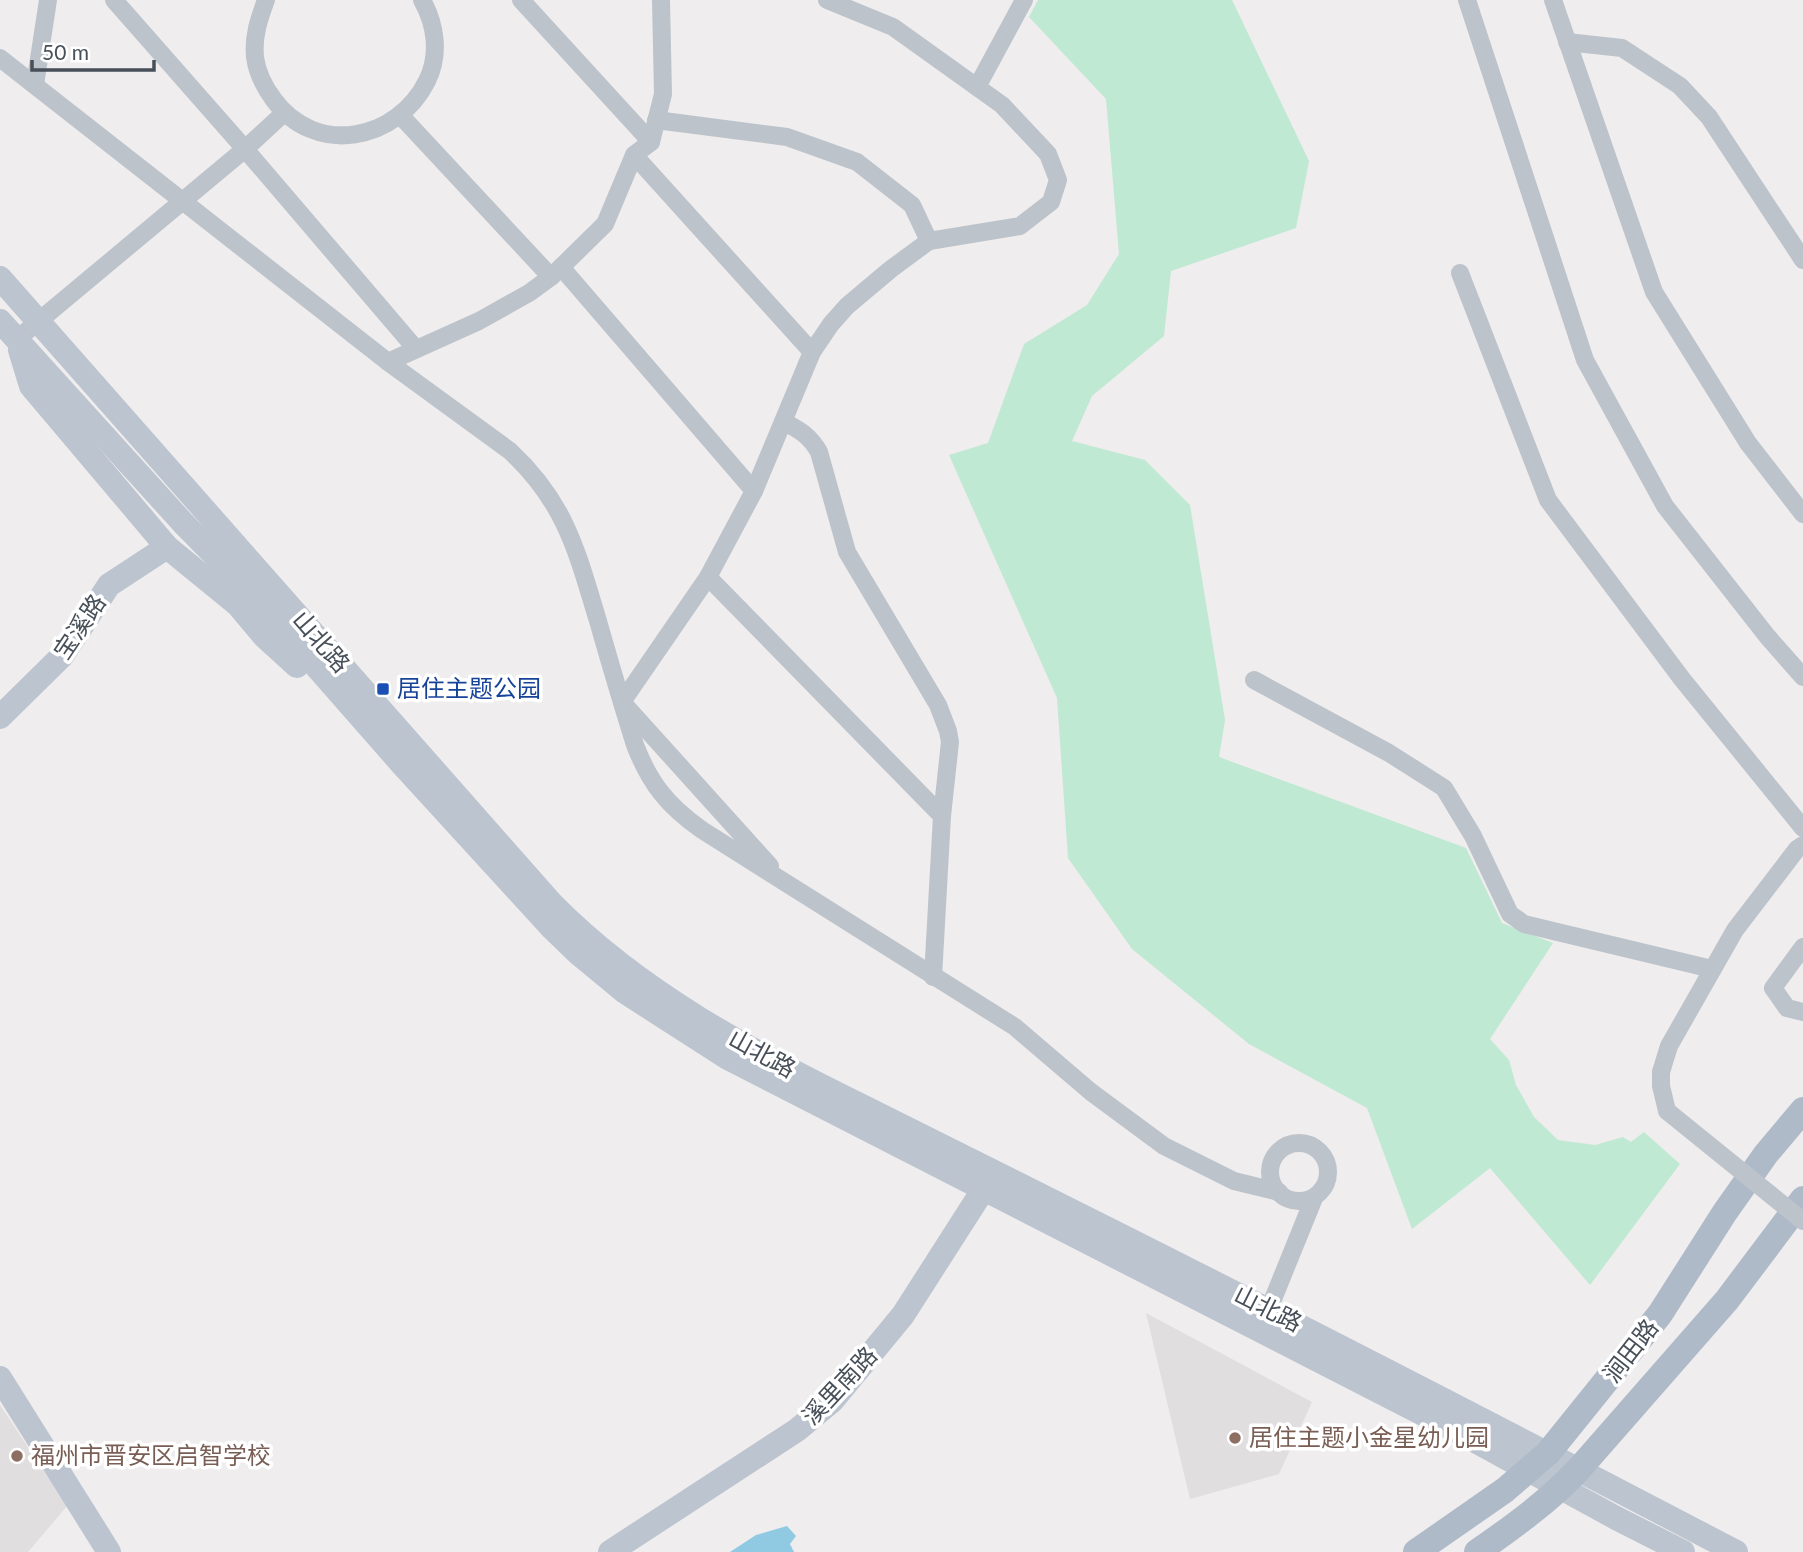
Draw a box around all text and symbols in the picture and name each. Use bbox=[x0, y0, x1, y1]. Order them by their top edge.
scale bar bbox=[32, 28, 154, 72]
text: 50 m bbox=[42, 39, 89, 64]
street label: 宝溪路 bbox=[47, 588, 111, 664]
street label: 山北路 bbox=[288, 604, 357, 678]
place label: 居住主题公园 bbox=[397, 673, 541, 702]
marker: 居住主题公园 bbox=[375, 681, 391, 697]
street label: 山北路 bbox=[724, 1023, 801, 1083]
street label: 山北路 bbox=[1230, 1278, 1307, 1337]
street label: 涧田路 bbox=[1596, 1313, 1663, 1387]
street label: 溪里南路 bbox=[796, 1340, 882, 1430]
place label: 居住主题小金星幼儿园 bbox=[1249, 1422, 1489, 1451]
marker: 居住主题小金星幼儿园 bbox=[1227, 1430, 1243, 1446]
place label: 福州市晋安区启智学校 bbox=[31, 1440, 271, 1469]
marker: 福州市晋安区启智学校 bbox=[9, 1448, 25, 1464]

